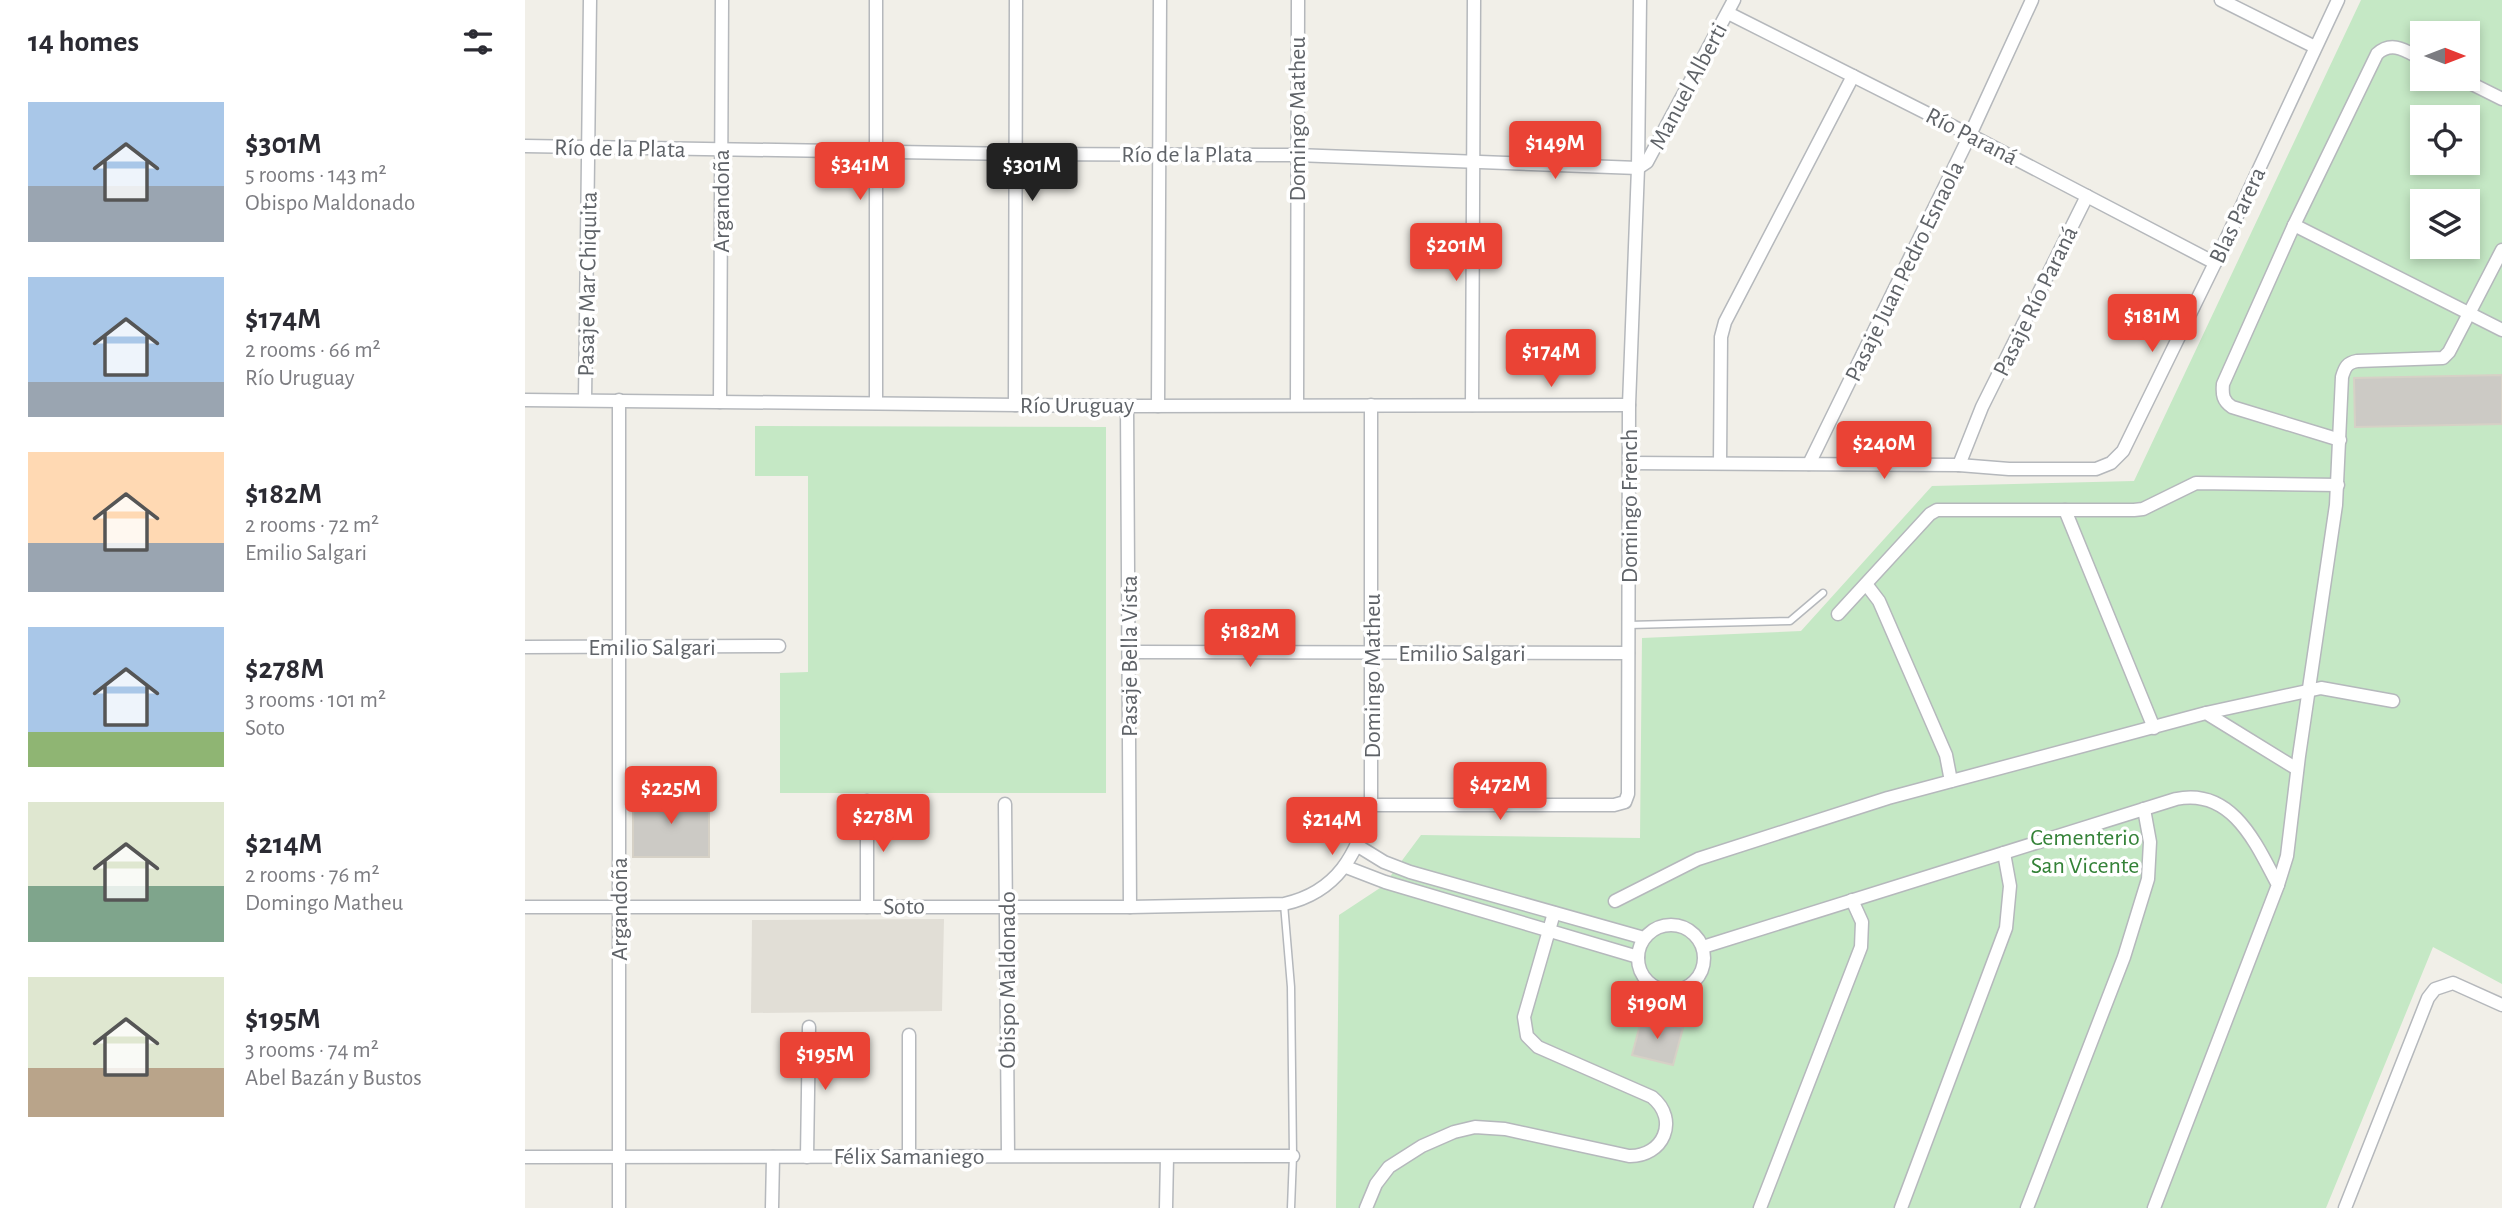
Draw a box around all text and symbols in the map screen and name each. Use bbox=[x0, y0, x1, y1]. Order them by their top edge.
street label: Manuel Alberti bbox=[1646, 19, 1732, 154]
north arrow bbox=[2410, 21, 2480, 91]
map controls bbox=[2410, 21, 2480, 259]
icon: filters bbox=[459, 23, 497, 61]
text: 14 homes bbox=[28, 27, 139, 57]
street label: Domingo Matheu bbox=[1286, 36, 1310, 202]
street label: Río Paraná bbox=[1922, 104, 2021, 170]
button: locate bbox=[2410, 105, 2480, 175]
pin: $149M bbox=[1506, 122, 1604, 181]
text: $301M bbox=[245, 129, 322, 159]
icon: home bbox=[84, 130, 168, 214]
text: $149M bbox=[1525, 132, 1585, 155]
street label: Río de la Plata bbox=[554, 136, 686, 162]
pin: $341M bbox=[811, 142, 909, 202]
street label: Río de la Plata bbox=[1121, 143, 1253, 167]
pin: $301M bbox=[983, 144, 1081, 203]
street label: Argandoña bbox=[710, 149, 734, 253]
text: $341M bbox=[831, 153, 889, 176]
text: $301M bbox=[1003, 154, 1061, 177]
street label: Pasaje Juan Pedro Esnaola bbox=[1841, 157, 1969, 385]
text: 5 rooms · 143 m² bbox=[245, 164, 387, 187]
street label: Blas Parera bbox=[2205, 164, 2271, 267]
button: layers bbox=[2410, 189, 2480, 259]
street label: Pasaje Mar Chiquita bbox=[574, 191, 602, 377]
text: Obispo Maldonado bbox=[245, 192, 415, 215]
street label: Pasaje Río Paraná bbox=[1989, 223, 2083, 380]
pin: $201M bbox=[1407, 224, 1505, 283]
text: $201M bbox=[1426, 234, 1486, 257]
pin: $181M bbox=[2103, 294, 2201, 354]
text: $174M bbox=[245, 304, 321, 334]
icon: home bbox=[84, 305, 168, 389]
text: $181M bbox=[2124, 305, 2180, 328]
pin: $174M bbox=[1502, 330, 1600, 389]
text: 2 rooms · 66 m² bbox=[245, 339, 381, 362]
text: $174M bbox=[1522, 340, 1580, 363]
text: Río Uruguay bbox=[245, 367, 355, 390]
street label: Río Uruguay bbox=[1020, 394, 1134, 418]
pin: $240M bbox=[1835, 421, 1933, 481]
street label: Domingo French bbox=[1618, 429, 1642, 583]
text: $240M bbox=[1852, 432, 1916, 455]
text: $182M bbox=[245, 479, 322, 509]
icon: home bbox=[84, 480, 168, 564]
text: 2 rooms · 72 m² bbox=[245, 514, 379, 537]
text: Emilio Salgari bbox=[245, 542, 367, 565]
street label: Pasaje Bella Vista bbox=[1118, 575, 1142, 737]
street label: Domingo Matheu bbox=[1361, 593, 1385, 759]
pin: $182M bbox=[1201, 610, 1299, 669]
text: $182M bbox=[1220, 620, 1280, 643]
street label: Emilio Salgari bbox=[588, 636, 716, 660]
street label: Emilio Salgari bbox=[1398, 642, 1526, 666]
text: $278M bbox=[245, 654, 324, 684]
icon: home bbox=[84, 655, 168, 739]
text: 3 rooms · 101 m² bbox=[245, 689, 386, 712]
text: Soto bbox=[245, 717, 285, 740]
pin: $472M bbox=[1451, 762, 1549, 822]
pin: $225M bbox=[622, 766, 720, 826]
text: $472M bbox=[1469, 773, 1531, 796]
text: $225M bbox=[641, 777, 701, 800]
pin: $278M bbox=[834, 794, 932, 854]
pin: $214M bbox=[1283, 798, 1381, 857]
text: $278M bbox=[853, 805, 913, 828]
text: $214M bbox=[1302, 808, 1362, 831]
park label: Cementerio San Vicente bbox=[2030, 826, 2140, 878]
text: $214M bbox=[245, 829, 322, 859]
icon: home bbox=[84, 830, 168, 914]
street label: Argandoña bbox=[608, 857, 632, 961]
text: 2 rooms · 76 m² bbox=[245, 864, 379, 887]
street label: Obispo Maldonado bbox=[996, 891, 1020, 1069]
text: Domingo Matheu bbox=[245, 892, 403, 915]
street label: Soto bbox=[883, 895, 925, 919]
pin: $190M bbox=[1608, 982, 1706, 1041]
text: $190M bbox=[1627, 992, 1687, 1015]
text: $195M bbox=[245, 1004, 321, 1034]
icon: home bbox=[84, 1005, 168, 1089]
pin: $195M bbox=[776, 1032, 874, 1092]
text: 3 rooms · 74 m² bbox=[245, 1039, 379, 1062]
text: $195M bbox=[796, 1043, 854, 1066]
text: Abel Bazán y Bustos bbox=[245, 1067, 422, 1090]
street label: Félix Samaniego bbox=[834, 1145, 984, 1169]

